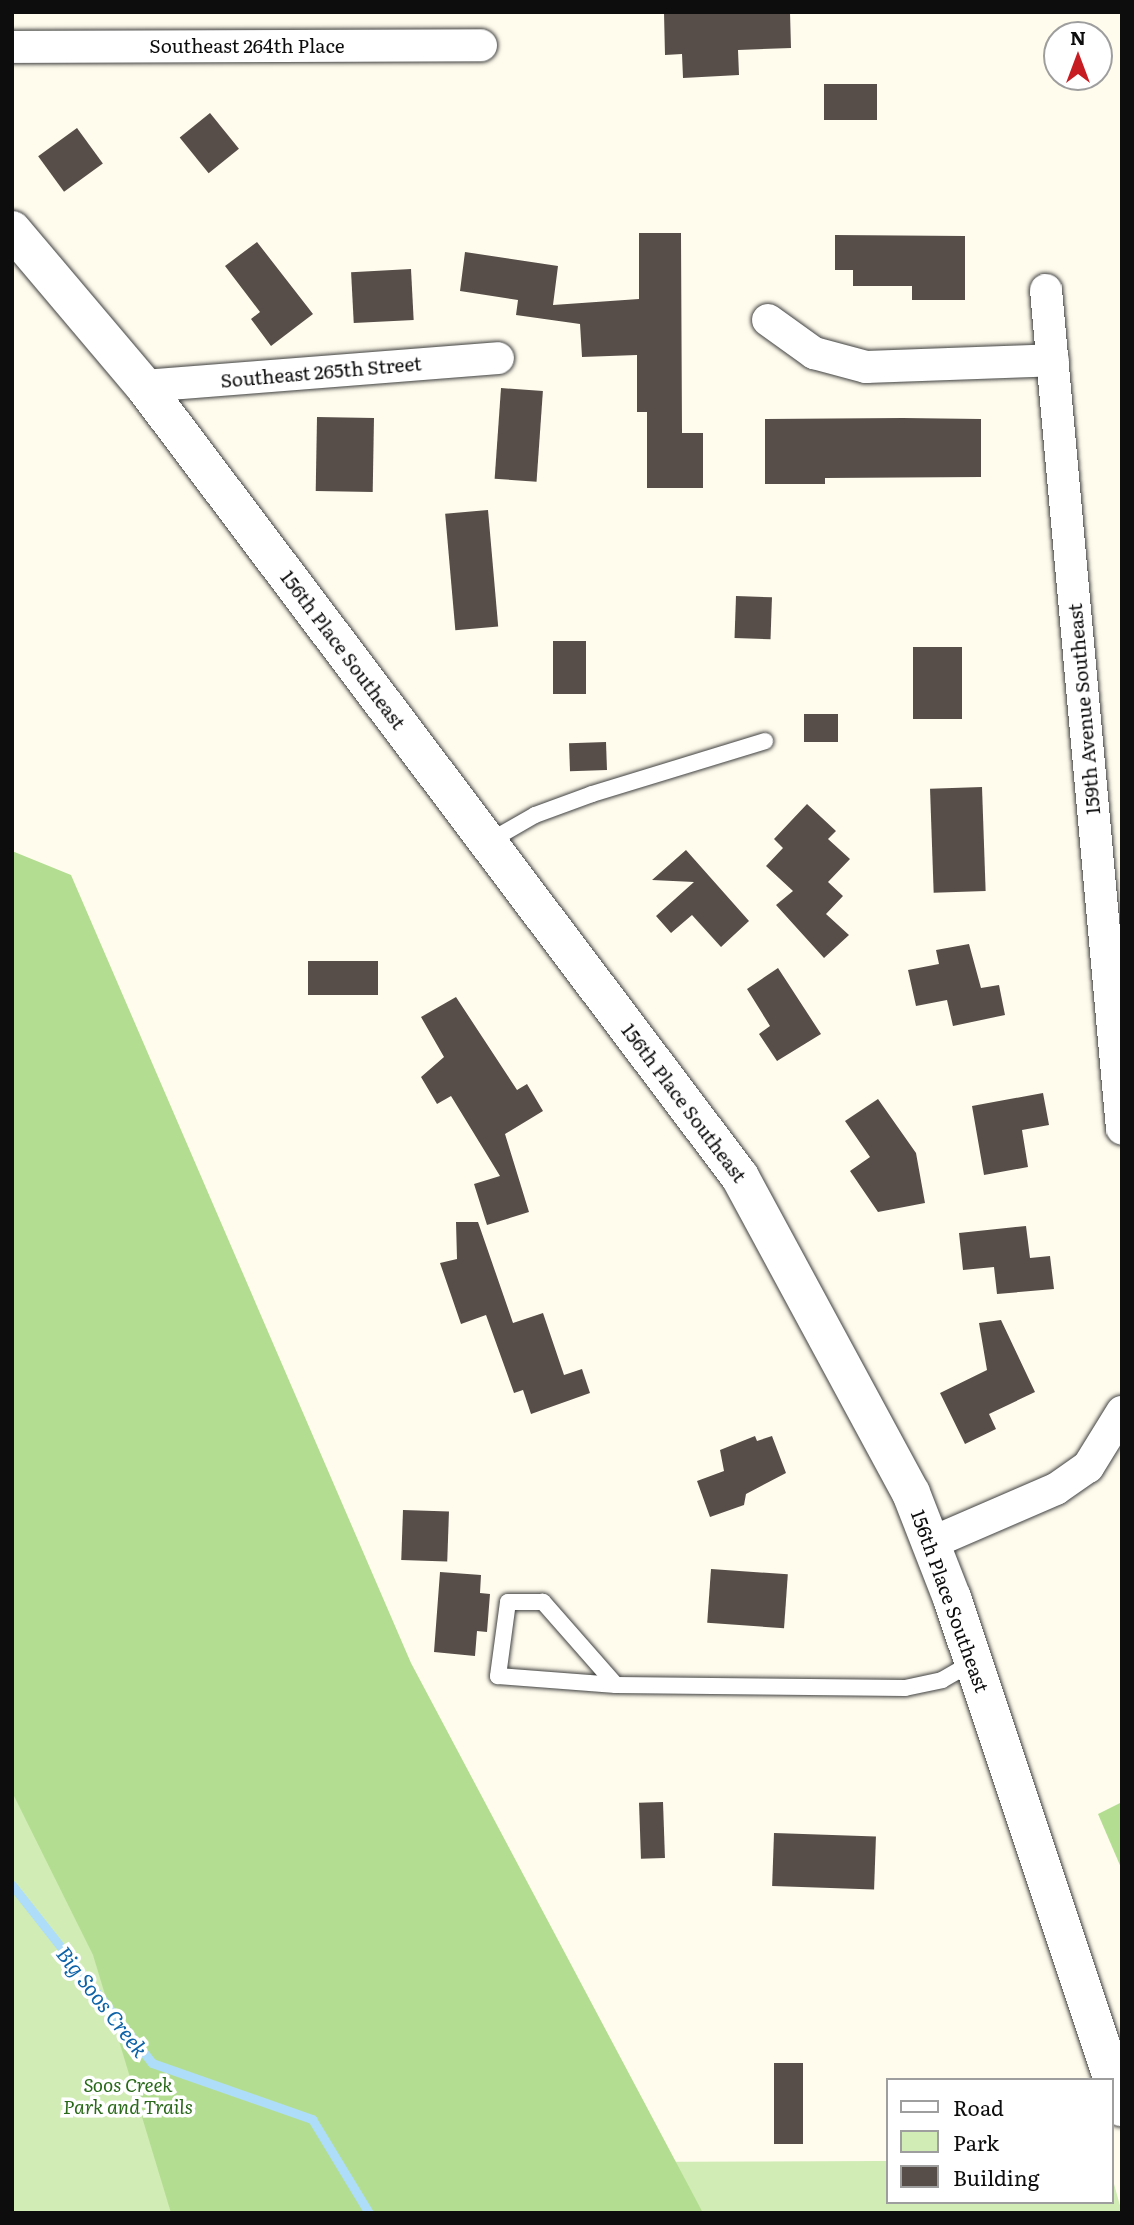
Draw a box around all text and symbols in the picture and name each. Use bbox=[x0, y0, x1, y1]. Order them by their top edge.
north arrow bbox=[1043, 21, 1113, 91]
text: N bbox=[1070, 23, 1086, 51]
street label: Southeast 264th Place bbox=[149, 35, 345, 57]
street label: Southeast 265th Street bbox=[220, 352, 422, 392]
street label: 156th Place Southeast bbox=[276, 566, 410, 734]
street label: 159th Avenue Southeast bbox=[1063, 602, 1105, 816]
street label: 156th Place Southeast bbox=[617, 1019, 751, 1187]
street label: 156th Place Southeast bbox=[906, 1507, 994, 1695]
water label: Big Soos Creek bbox=[52, 1941, 154, 2061]
park label: Soos Creek Park and Trails bbox=[63, 2074, 193, 2118]
legend bbox=[886, 2078, 1113, 2204]
text: Road bbox=[953, 2091, 1004, 2122]
text: Park bbox=[953, 2126, 999, 2157]
text: Building bbox=[953, 2161, 1039, 2192]

